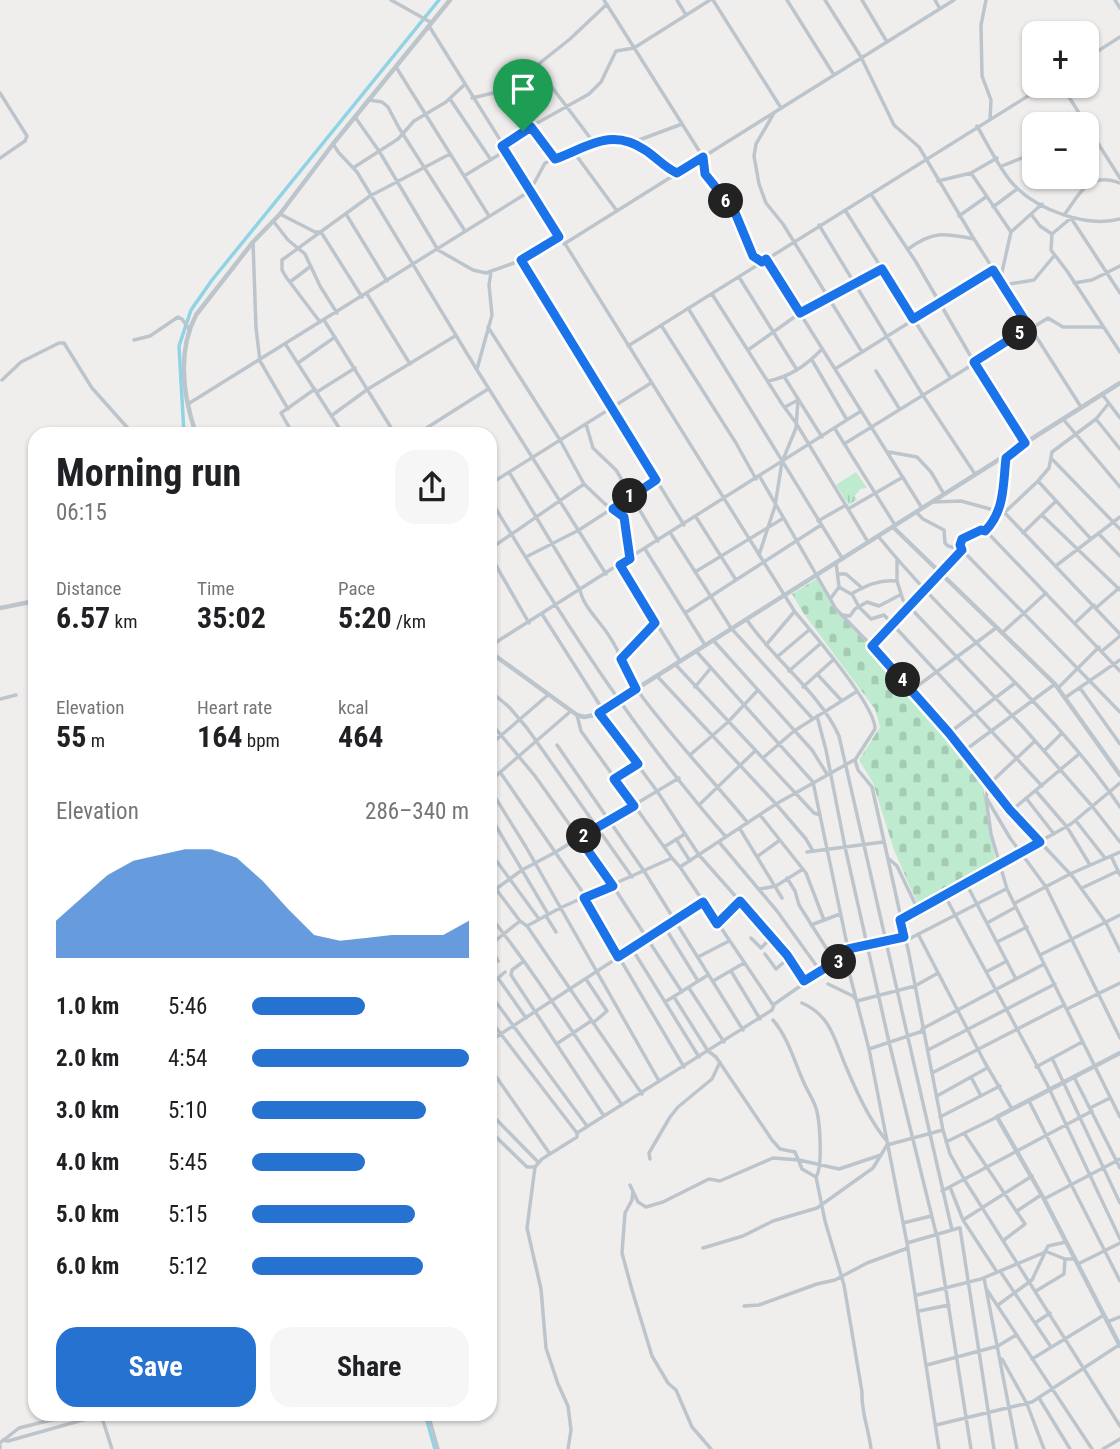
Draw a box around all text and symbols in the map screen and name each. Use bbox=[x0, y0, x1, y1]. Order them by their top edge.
map controls bbox=[1022, 21, 1099, 189]
button: + bbox=[1022, 21, 1099, 98]
pin bbox=[493, 59, 553, 131]
icon: arrive bbox=[504, 70, 542, 108]
button: − bbox=[1022, 112, 1099, 189]
pin: 6 bbox=[708, 184, 744, 218]
text: 6 bbox=[721, 189, 730, 212]
pin: 5 bbox=[1002, 316, 1038, 350]
text: 5 bbox=[1015, 321, 1024, 344]
button: share bbox=[395, 450, 469, 524]
text: Morning run bbox=[56, 451, 241, 495]
pin: 1 bbox=[612, 478, 648, 514]
text: 1 bbox=[625, 484, 634, 507]
text: 06:15 bbox=[56, 499, 107, 526]
text: Distance bbox=[56, 577, 121, 600]
text: Time bbox=[197, 577, 234, 600]
text: Pace bbox=[338, 577, 375, 600]
text: 6.57 bbox=[56, 600, 110, 635]
text: 35:02 bbox=[197, 600, 266, 635]
text: 5:20 bbox=[338, 600, 392, 635]
text: km bbox=[110, 610, 137, 633]
text: /km bbox=[392, 610, 426, 633]
pin: 4 bbox=[886, 662, 920, 698]
text: 4 bbox=[898, 668, 907, 691]
text: Elevation bbox=[56, 696, 124, 719]
text: Heart rate bbox=[197, 696, 272, 719]
text: kcal bbox=[338, 696, 369, 719]
text: 55 bbox=[56, 719, 86, 754]
text: 164 bbox=[197, 719, 242, 754]
text: 464 bbox=[338, 719, 383, 754]
text: m bbox=[86, 729, 105, 752]
text: bpm bbox=[242, 729, 280, 752]
text: Elevation bbox=[56, 798, 139, 825]
text: 286–340 m bbox=[365, 798, 469, 825]
pin: 2 bbox=[566, 818, 602, 854]
text: 2 bbox=[579, 824, 588, 847]
pin: 3 bbox=[822, 944, 856, 979]
text: 3 bbox=[834, 950, 843, 973]
text: 1.0 km bbox=[56, 993, 119, 1020]
text: 5:46 bbox=[168, 993, 207, 1020]
text: 2.0 km bbox=[56, 1045, 119, 1072]
text: 4:54 bbox=[168, 1045, 207, 1072]
text: 3.0 km bbox=[56, 1097, 119, 1124]
text: 5:10 bbox=[168, 1097, 207, 1124]
text: 4.0 km bbox=[56, 1149, 119, 1176]
text: 5:45 bbox=[168, 1149, 207, 1176]
text: 5.0 km bbox=[56, 1201, 119, 1228]
text: 5:15 bbox=[168, 1201, 207, 1228]
text: 6.0 km bbox=[56, 1253, 119, 1280]
text: 5:12 bbox=[168, 1253, 207, 1280]
button: Save bbox=[56, 1327, 256, 1407]
button: Share bbox=[270, 1327, 469, 1407]

